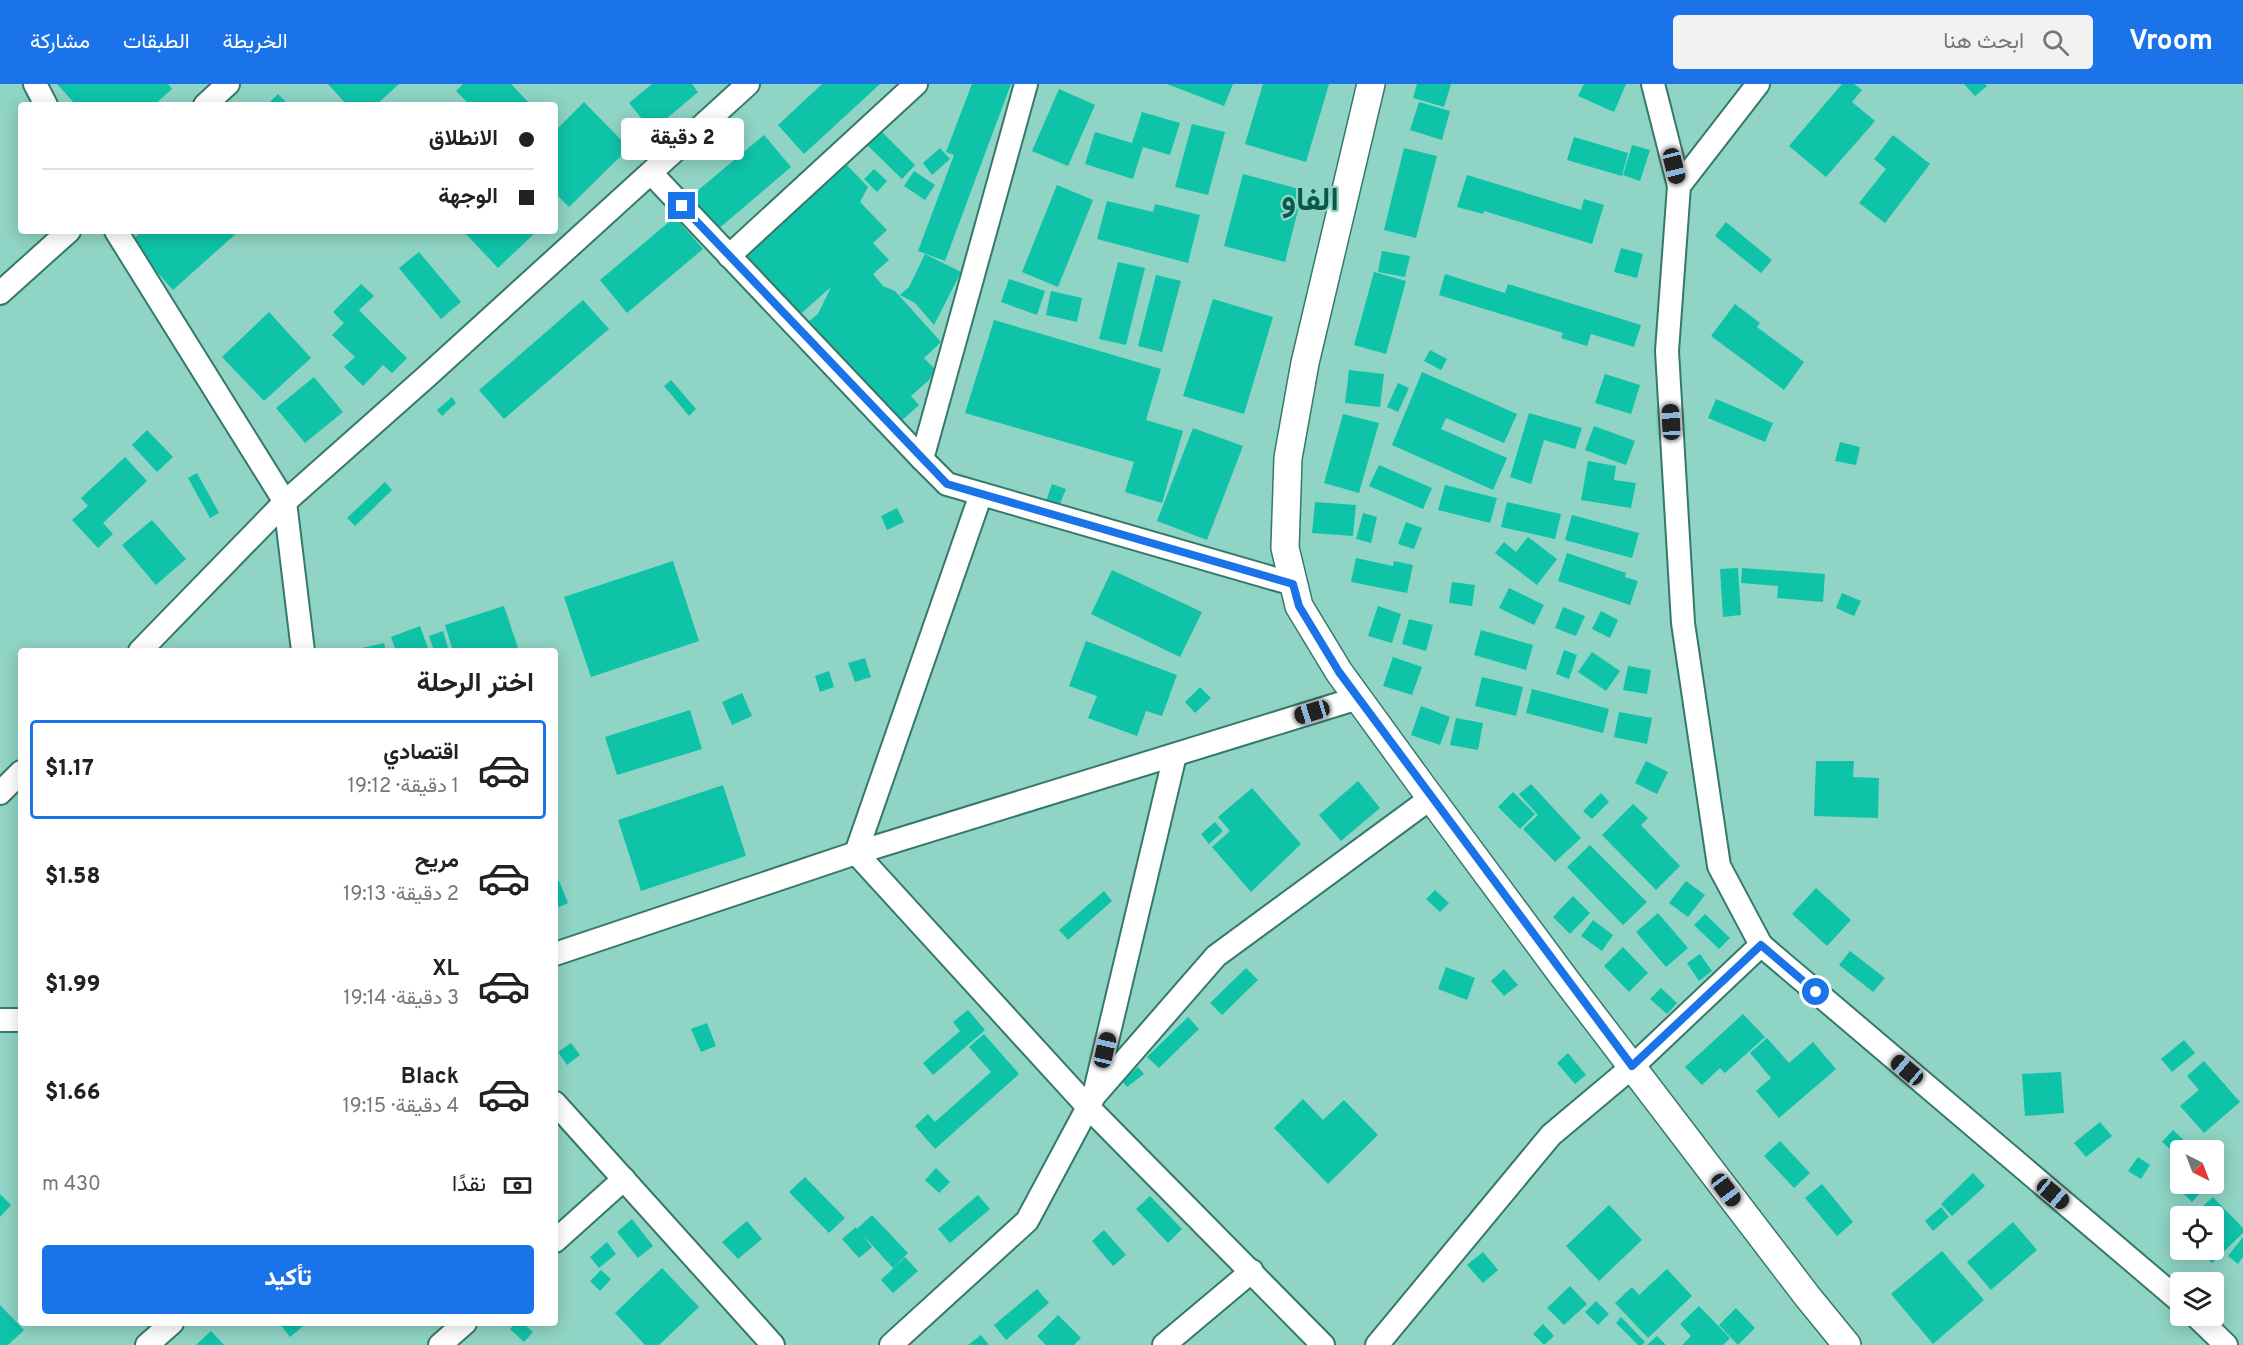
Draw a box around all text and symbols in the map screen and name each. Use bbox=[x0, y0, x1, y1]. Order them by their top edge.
search box bbox=[1673, 15, 2093, 69]
text: Vroom bbox=[2129, 24, 2213, 60]
icon: search bbox=[2039, 26, 2072, 59]
text: مشاركة bbox=[30, 29, 90, 56]
text: الطبقات bbox=[123, 29, 190, 56]
text: الخريطة bbox=[223, 29, 288, 56]
text: ابحث هنا bbox=[1943, 29, 2024, 56]
callout: 2 دقيقة bbox=[620, 119, 744, 161]
text: الانطلاق bbox=[429, 126, 498, 153]
text: 2 دقيقة bbox=[650, 126, 715, 152]
car bbox=[1661, 146, 1687, 186]
district label: الفاو bbox=[1281, 182, 1339, 222]
text: الوجهة bbox=[438, 184, 498, 211]
route end bbox=[668, 192, 695, 219]
car bbox=[1661, 404, 1681, 440]
text: اختر الرحلة bbox=[417, 667, 534, 701]
car bbox=[1292, 698, 1332, 726]
text: اقتصادي bbox=[383, 740, 459, 767]
icon: car bbox=[477, 743, 531, 797]
text: $1.17 bbox=[45, 756, 94, 783]
text: 1 دقيقة · 19:12 bbox=[348, 774, 459, 800]
text: مريح bbox=[415, 848, 459, 875]
icon: car bbox=[477, 851, 531, 905]
text: $1.58 bbox=[45, 864, 100, 891]
text: 2 دقيقة · 19:13 bbox=[343, 882, 459, 908]
text: XL bbox=[432, 956, 459, 983]
icon: car bbox=[477, 959, 531, 1013]
text: $1.99 bbox=[45, 972, 100, 999]
route start bbox=[1802, 978, 1829, 1005]
text: 3 دقيقة · 19:14 bbox=[343, 986, 459, 1012]
car bbox=[1092, 1030, 1118, 1070]
car bbox=[1887, 1052, 1927, 1088]
text: Black bbox=[401, 1064, 459, 1091]
icon: car bbox=[477, 1067, 531, 1121]
text: $1.66 bbox=[45, 1080, 100, 1107]
text: 4 دقيقة · 19:15 bbox=[342, 1094, 459, 1120]
north arrow bbox=[2170, 1140, 2224, 1194]
map controls bbox=[2170, 1140, 2224, 1326]
icon: cash bbox=[501, 1169, 534, 1202]
car bbox=[1708, 1170, 1744, 1210]
text: 430 m bbox=[42, 1172, 101, 1198]
text: نقدًا bbox=[452, 1172, 486, 1199]
car bbox=[2033, 1176, 2073, 1212]
button: locate bbox=[2170, 1206, 2224, 1260]
button: تأكيد bbox=[42, 1245, 534, 1314]
button: layers bbox=[2170, 1272, 2224, 1326]

